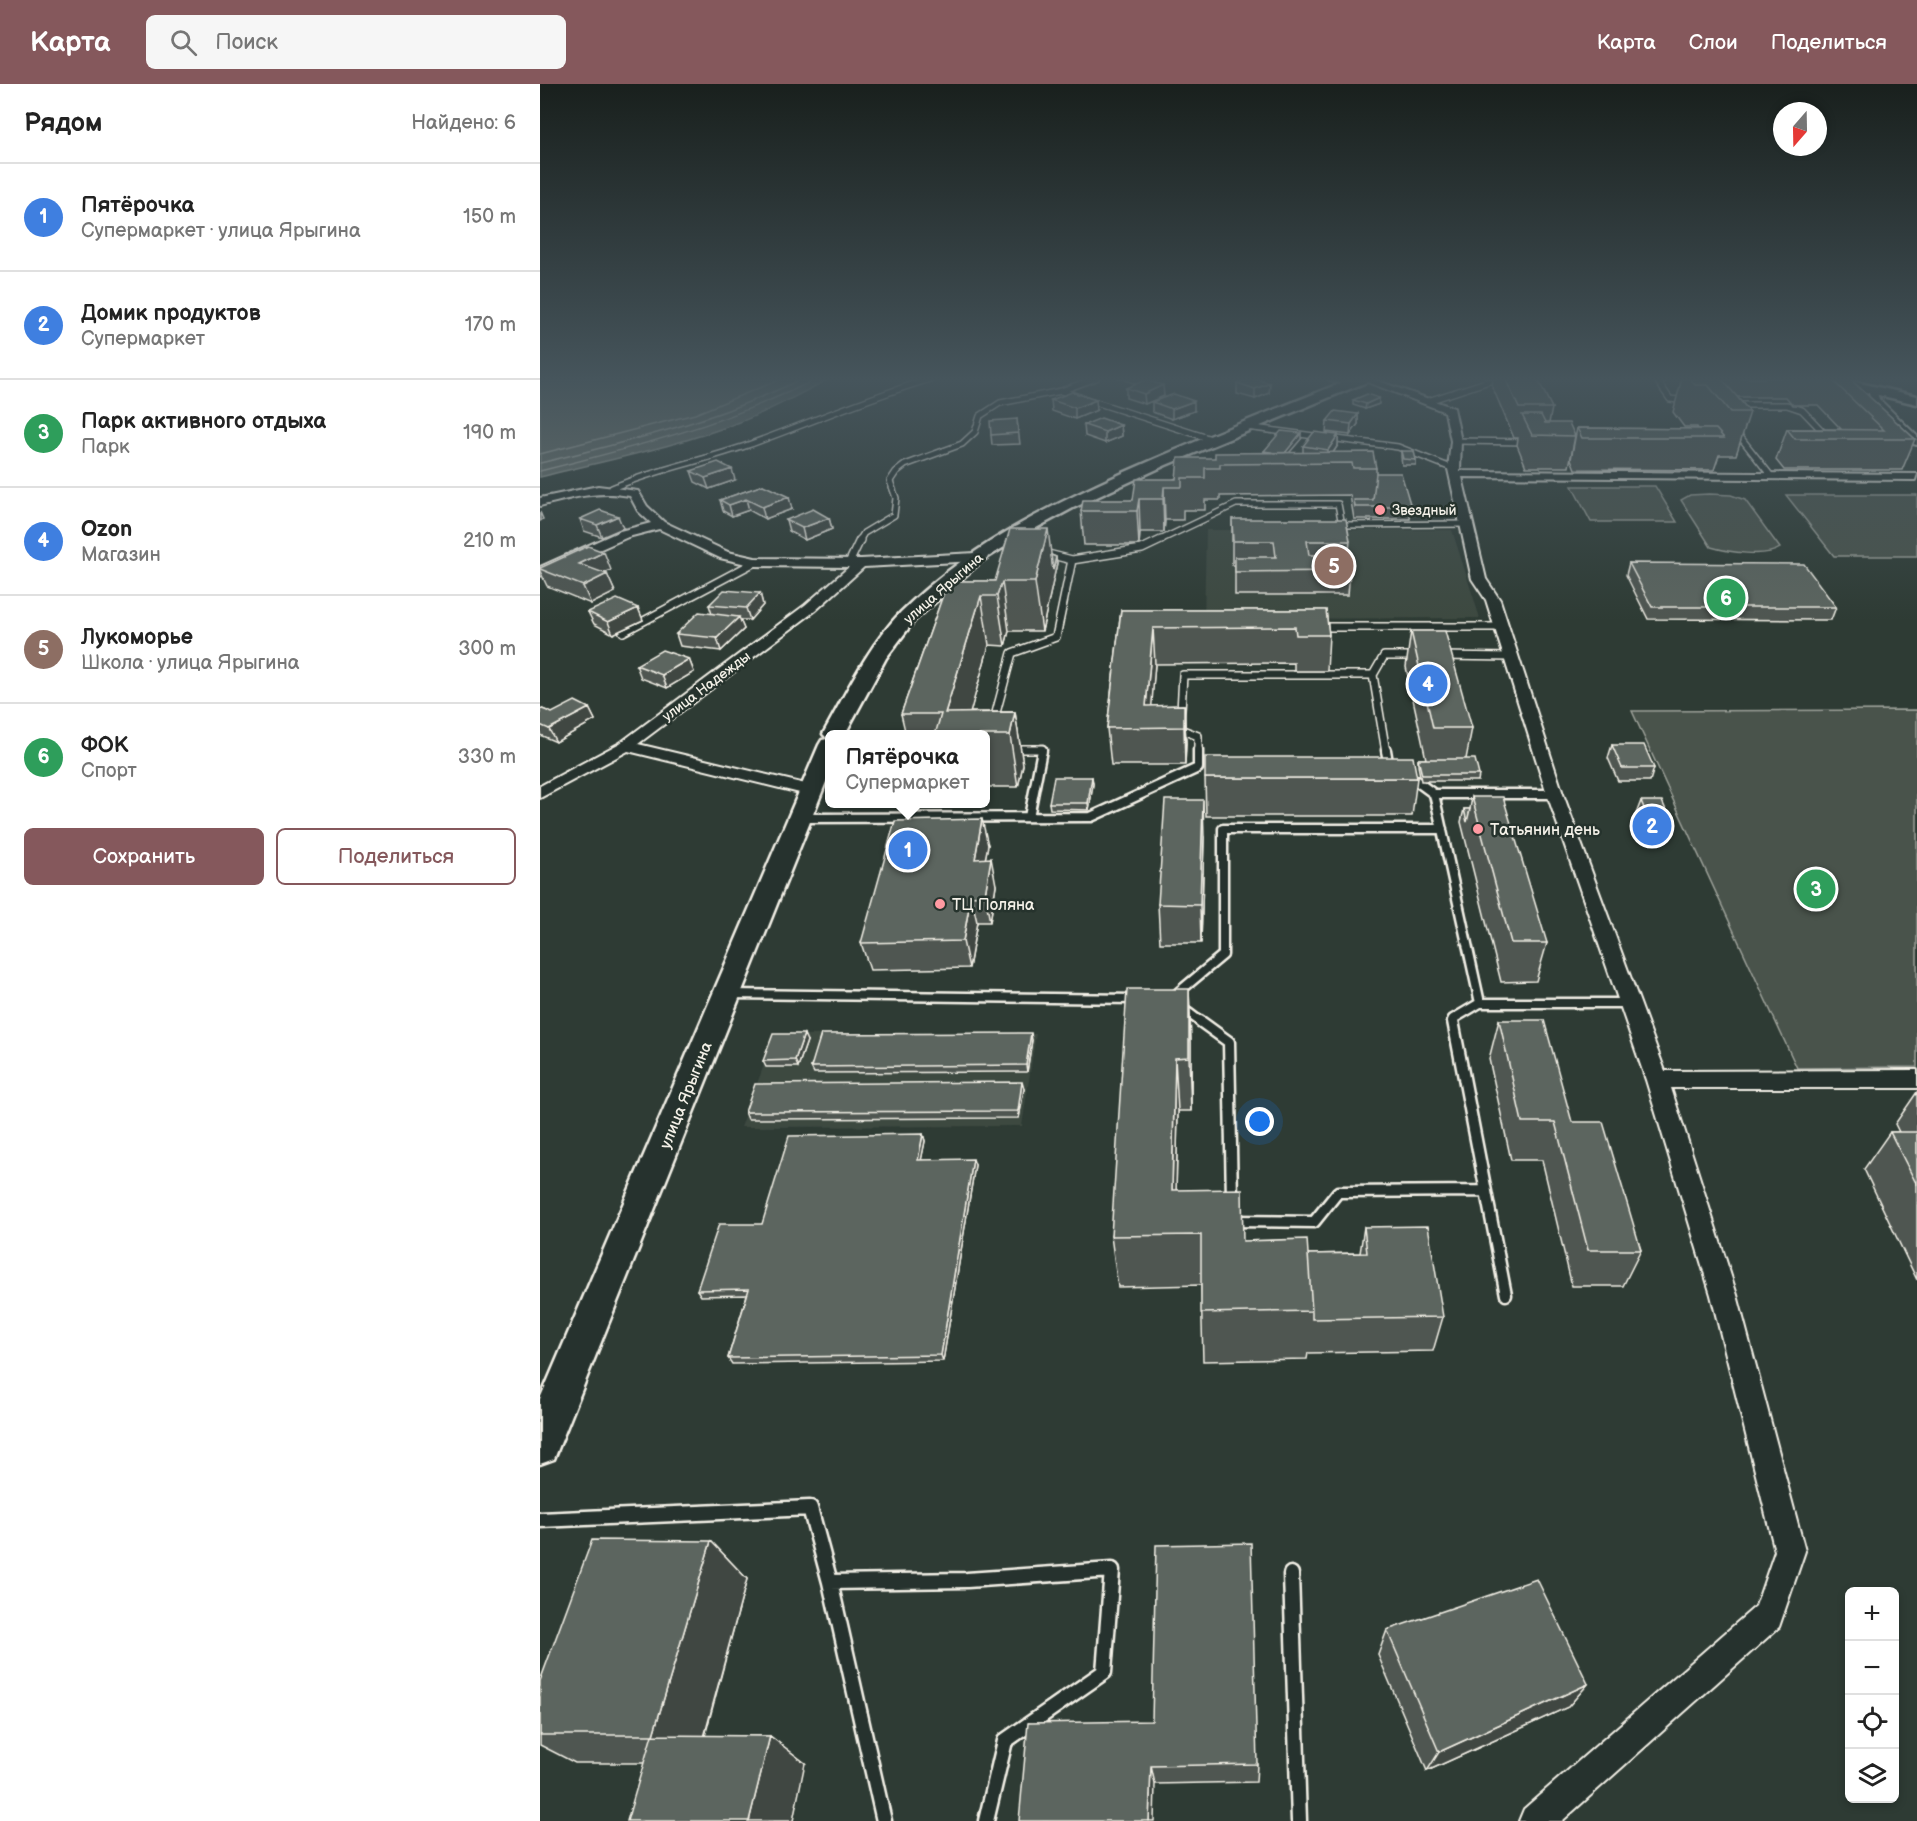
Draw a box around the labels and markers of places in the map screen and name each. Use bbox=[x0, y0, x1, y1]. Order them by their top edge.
place label: Звездный bbox=[1392, 502, 1457, 519]
marker: Звездный bbox=[1373, 503, 1387, 517]
pin: 5 bbox=[1314, 544, 1354, 588]
pin: 6 bbox=[1706, 576, 1746, 620]
pin: 4 bbox=[1408, 662, 1448, 706]
pin: 2 bbox=[1632, 804, 1672, 848]
place label: Татьянин день bbox=[1490, 821, 1600, 840]
marker: Татьянин день bbox=[1471, 822, 1485, 836]
pin: 1 bbox=[888, 828, 928, 873]
pin: 3 bbox=[1796, 866, 1836, 912]
place label: ТЦ Поляна bbox=[952, 896, 1035, 915]
marker: ТЦ Поляна bbox=[933, 897, 947, 911]

